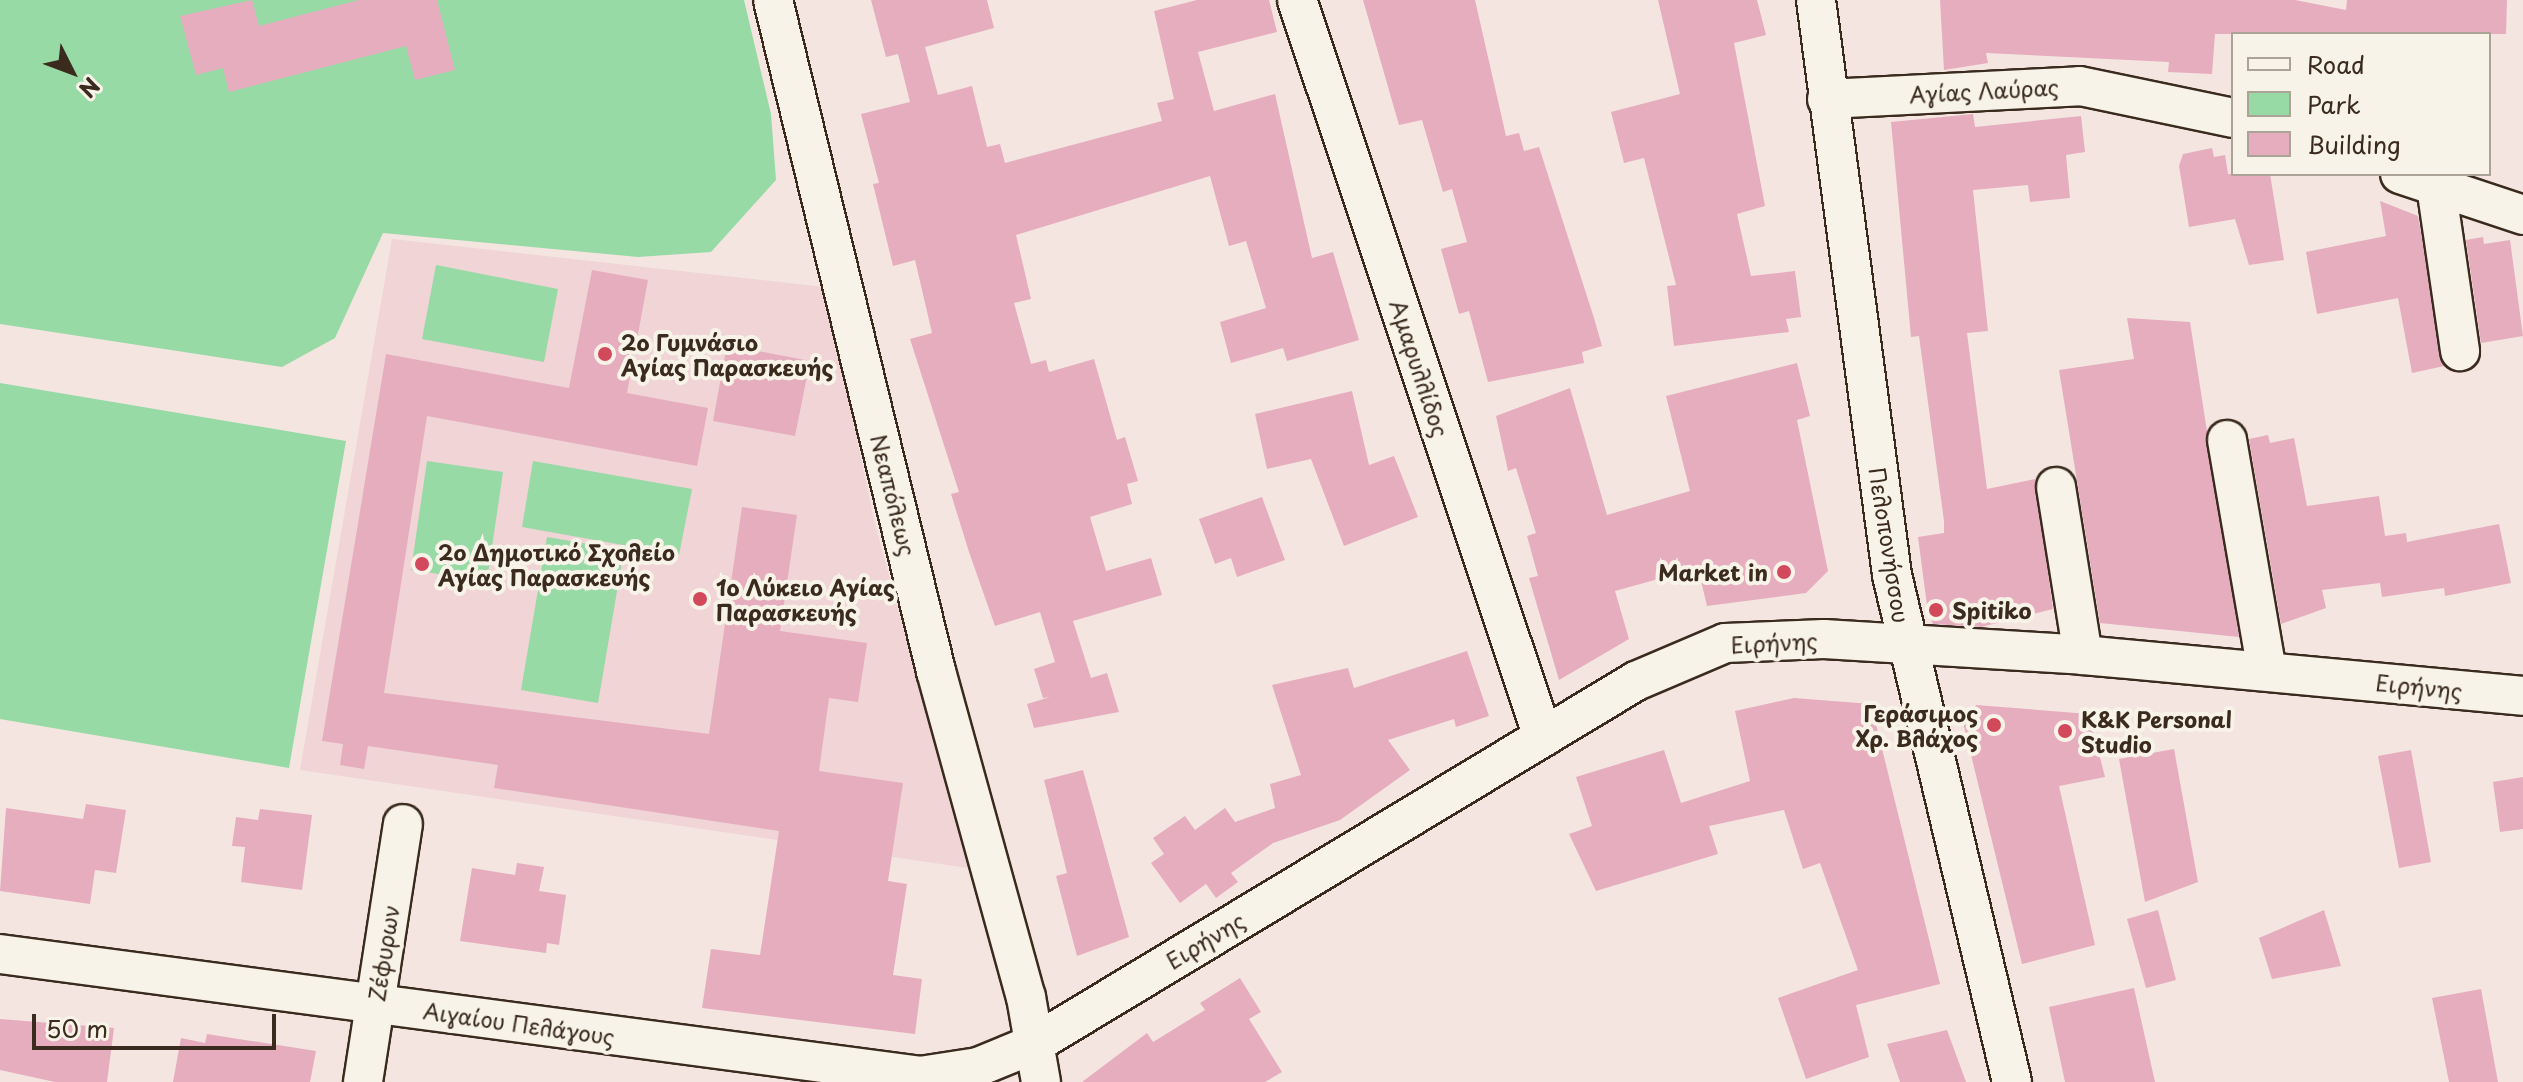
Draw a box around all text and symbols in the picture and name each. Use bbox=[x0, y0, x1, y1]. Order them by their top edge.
north arrow bbox=[32, 32, 112, 112]
legend bbox=[2231, 32, 2491, 176]
text: Road bbox=[2307, 46, 2365, 82]
text: N bbox=[72, 71, 108, 106]
street label: Αγίας Λαύρας bbox=[1908, 73, 2060, 107]
text: Park bbox=[2307, 86, 2361, 122]
text: Building bbox=[2307, 126, 2401, 162]
street label: Αμαρυλλίδος bbox=[1385, 296, 1455, 440]
place label: 2ο Γυμνάσιο Αγίας Παρασκευής bbox=[621, 328, 834, 380]
marker: 2ο Γυμνάσιο Αγίας Παρασκευής bbox=[596, 345, 614, 363]
street label: Νεαπόλεως bbox=[866, 431, 922, 559]
street label: Πελοπονήσσου bbox=[1865, 465, 1915, 625]
place label: 2ο Δημοτικό Σχολείο Αγίας Παρασκευής bbox=[438, 538, 676, 590]
marker: 2ο Δημοτικό Σχολείο Αγίας Παρασκευής bbox=[413, 555, 431, 573]
place label: Market in bbox=[1657, 559, 1768, 585]
marker: Market in bbox=[1775, 563, 1793, 581]
place label: 1ο Λύκειο Αγίας Παρασκευής bbox=[716, 573, 897, 624]
marker: 1ο Λύκειο Αγίας Παρασκευής bbox=[691, 590, 709, 608]
place label: Spitiko bbox=[1952, 597, 2032, 623]
marker: Spitiko bbox=[1927, 601, 1945, 619]
street label: Ειρήνης bbox=[1730, 627, 1818, 657]
street label: Ειρήνης bbox=[2374, 668, 2464, 704]
place label: Γεράσιμος Χρ. Βλάχος bbox=[1856, 699, 1978, 750]
place label: K&K Personal Studio bbox=[2081, 705, 2234, 756]
marker: Γεράσιμος Χρ. Βλάχος bbox=[1985, 716, 2003, 734]
marker: K&K Personal Studio bbox=[2056, 722, 2074, 740]
street label: Ζέφυρων bbox=[362, 903, 404, 1003]
street label: Ειρήνης bbox=[1161, 906, 1249, 974]
street label: Αιγαίου Πελάγους bbox=[421, 996, 617, 1050]
scale bar bbox=[36, 998, 280, 1048]
text: 50 m bbox=[46, 1010, 108, 1046]

